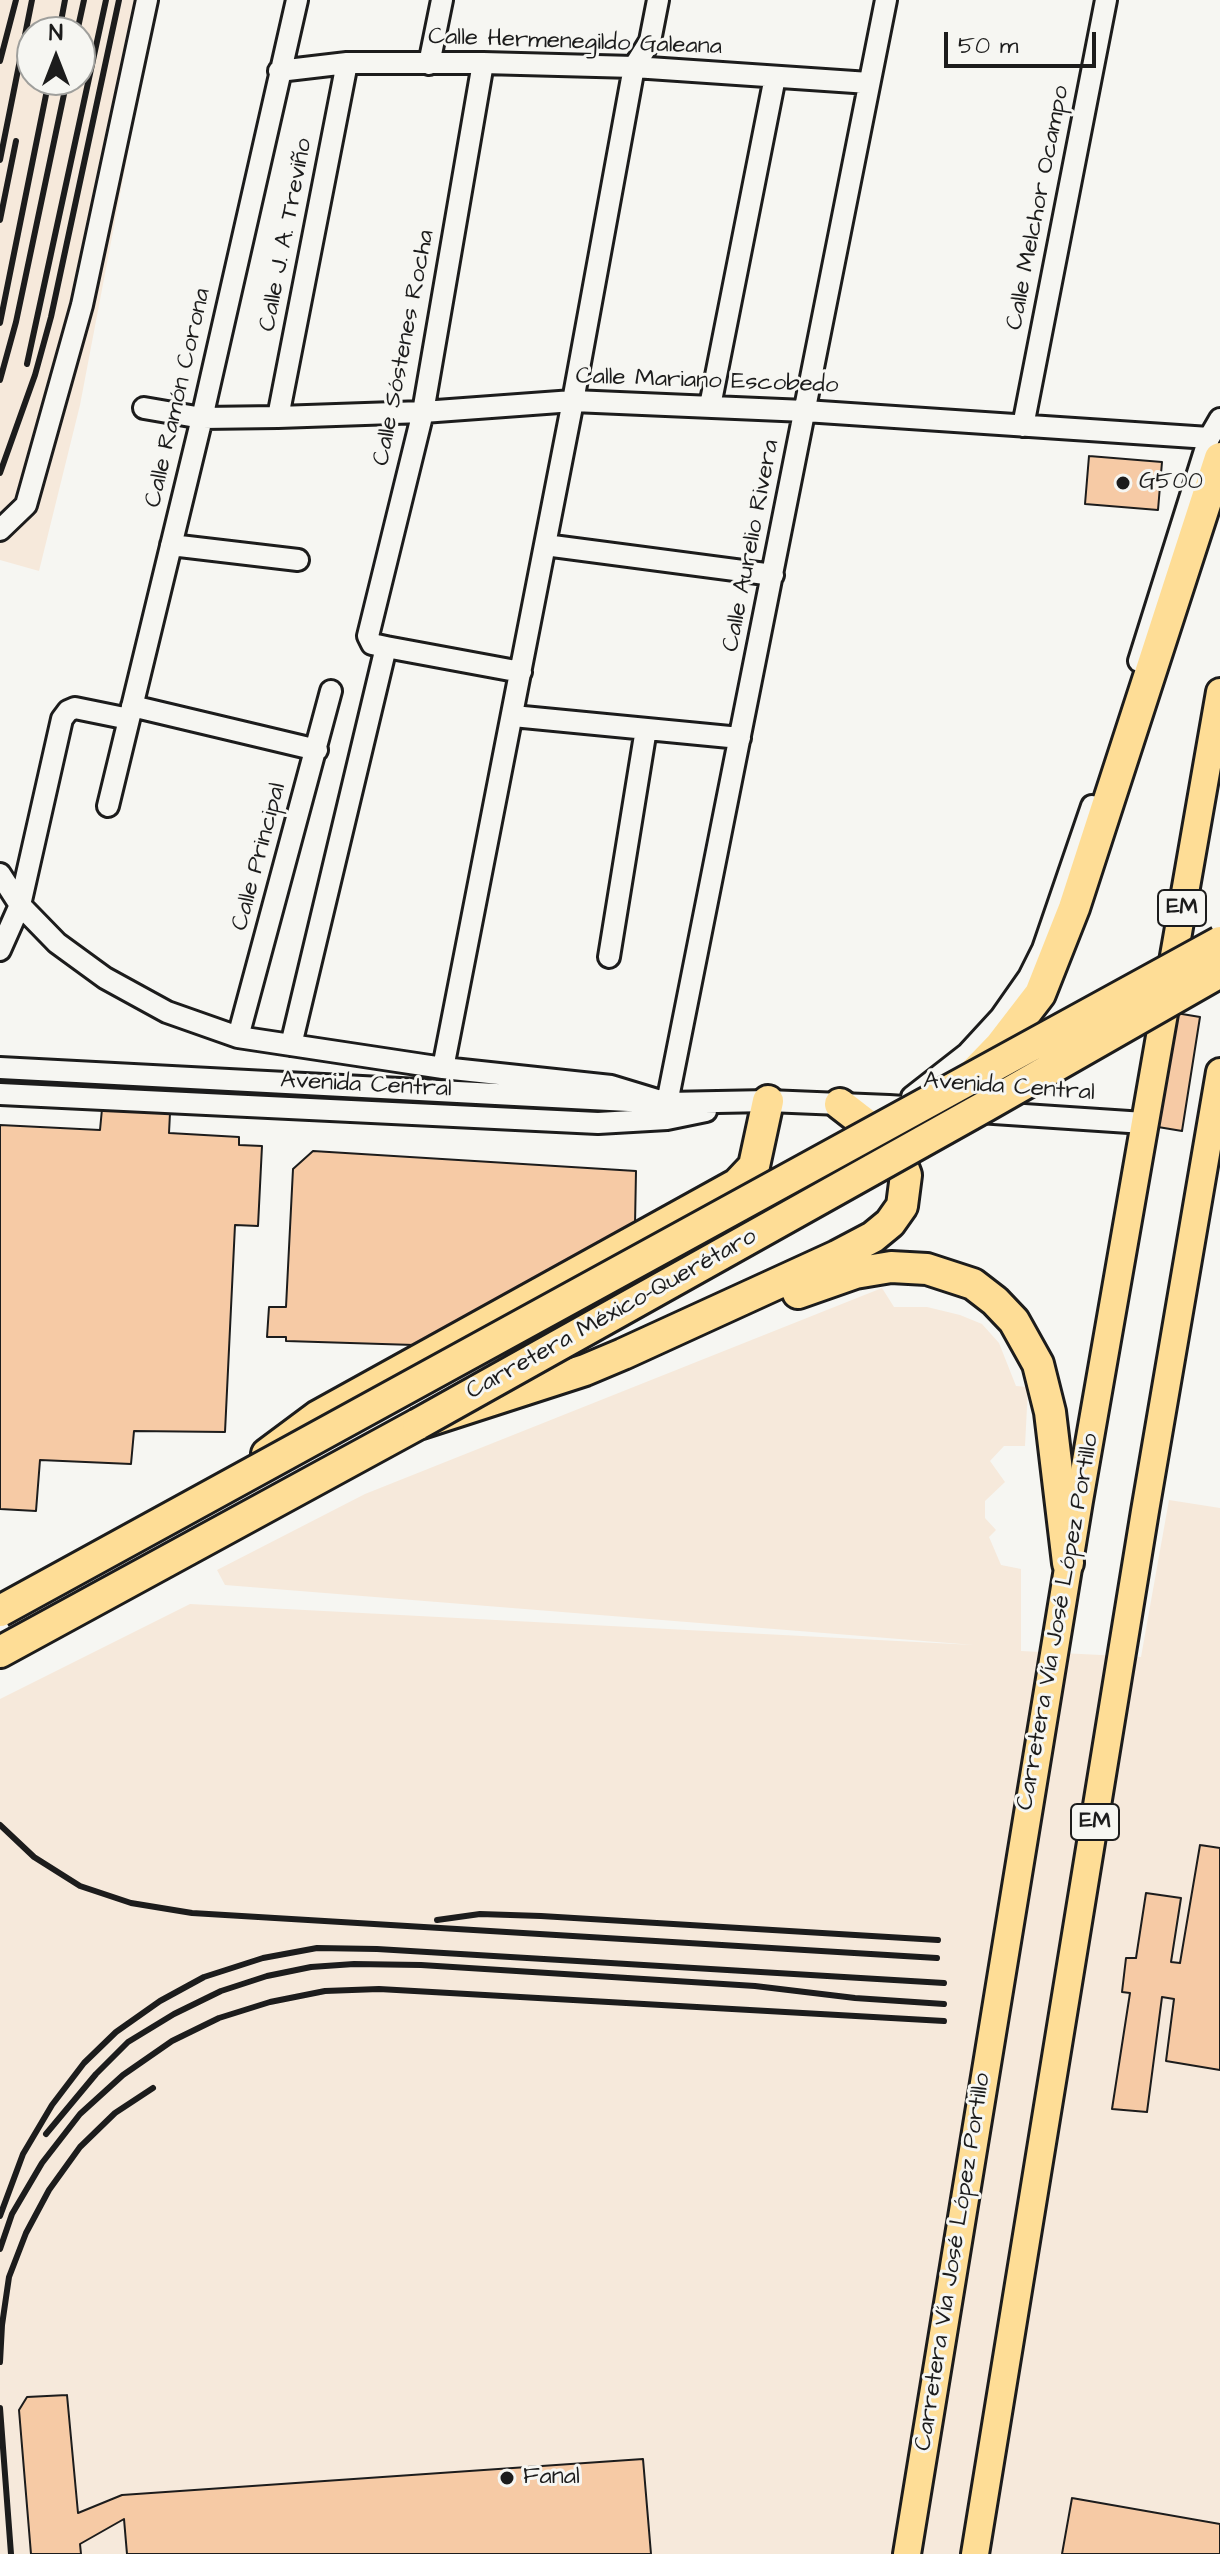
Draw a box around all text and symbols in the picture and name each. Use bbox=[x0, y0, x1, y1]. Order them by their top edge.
north arrow bbox=[16, 16, 96, 96]
scale bar bbox=[948, 16, 1100, 66]
text: N bbox=[49, 18, 63, 49]
street label: Calle Hermenegildo Galeana bbox=[428, 23, 722, 63]
text: 50 m bbox=[958, 29, 1018, 63]
street label: Calle Melchor Ocampo bbox=[1001, 83, 1077, 333]
street label: Calle J. A. Treviño bbox=[254, 136, 320, 334]
street label: Calle Sóstenes Rocha bbox=[368, 228, 442, 468]
street label: Calle Ramón Corona bbox=[140, 286, 218, 510]
street label: Calle Mariano Escobedo bbox=[575, 363, 839, 401]
street label: Calle Aurelio Rivera bbox=[717, 438, 787, 654]
place label: G500 bbox=[1139, 469, 1203, 497]
marker: G500 bbox=[1114, 474, 1132, 492]
street label: Calle Principal bbox=[226, 780, 294, 934]
road number: EM bbox=[1158, 890, 1206, 926]
street label: Avenida Central bbox=[280, 1067, 452, 1105]
street label: Avenida Central bbox=[922, 1068, 1096, 1108]
street label: Carretera México-Querétaro bbox=[462, 1223, 762, 1407]
street label: Carretera Vía José López Portillo bbox=[1012, 1431, 1106, 1813]
road number: EM bbox=[1071, 1804, 1119, 1840]
street label: Carretera Vía José López Portillo bbox=[910, 2071, 998, 2453]
place label: Fanal bbox=[523, 2464, 580, 2492]
marker: Fanal bbox=[498, 2469, 516, 2487]

